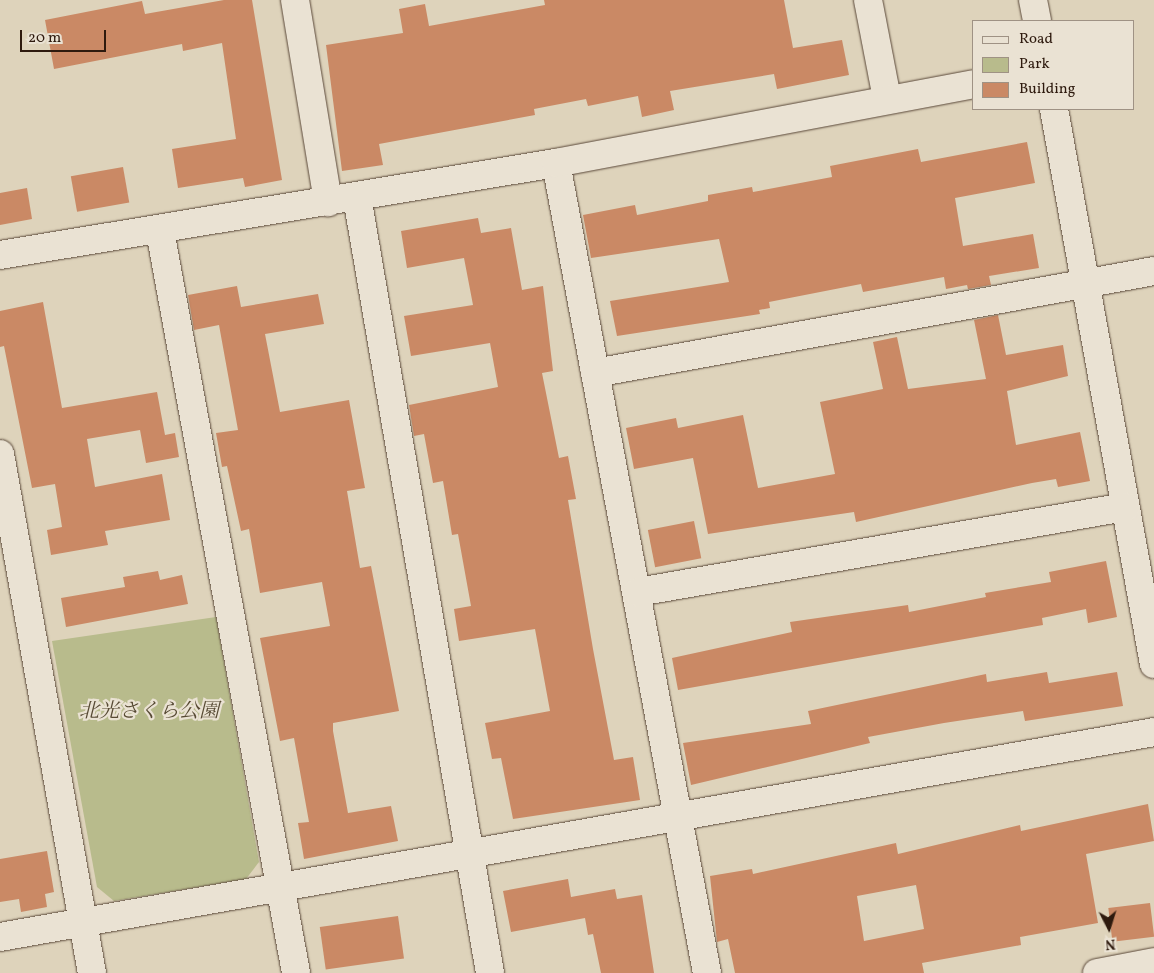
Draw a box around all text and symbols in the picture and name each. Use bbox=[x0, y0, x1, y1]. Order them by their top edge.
scale bar bbox=[22, 20, 109, 52]
legend bbox=[972, 20, 1134, 110]
text: 20 m bbox=[28, 28, 61, 49]
text: Road bbox=[1019, 29, 1053, 50]
text: Park bbox=[1019, 54, 1050, 75]
text: Building bbox=[1019, 79, 1075, 100]
park label: 北光さくら公園 bbox=[79, 700, 219, 724]
north arrow bbox=[1084, 903, 1134, 953]
text: N bbox=[1104, 934, 1116, 953]

